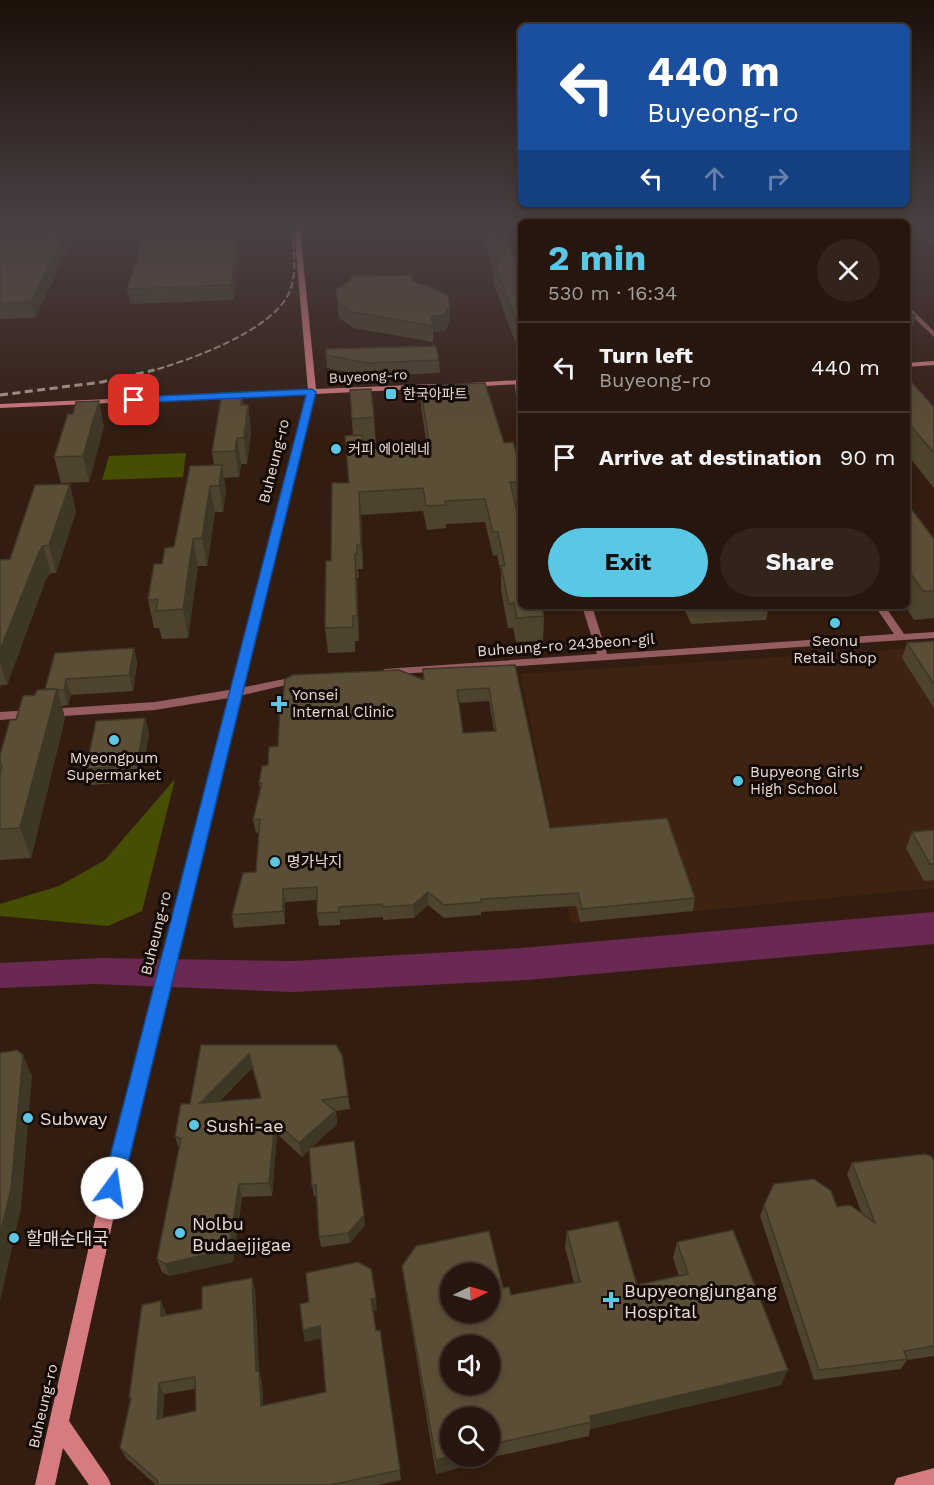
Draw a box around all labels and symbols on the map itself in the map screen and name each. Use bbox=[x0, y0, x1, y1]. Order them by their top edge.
street label: Buyeong-ro bbox=[328, 366, 408, 386]
pin bbox=[108, 374, 159, 425]
place label: 한국아파트 bbox=[403, 386, 468, 402]
marker: 한국아파트 bbox=[384, 387, 398, 401]
street label: Buheung-ro bbox=[255, 417, 293, 505]
place label: 커피 에이레네 bbox=[348, 441, 430, 457]
marker: 커피 에이레네 bbox=[329, 442, 343, 456]
marker: Seonu Retail Shop bbox=[828, 616, 842, 630]
street label: Buheung-ro 243beon-gil bbox=[477, 630, 656, 660]
place label: Seonu Retail Shop bbox=[793, 632, 877, 667]
place label: Yonsei Internal Clinic bbox=[292, 686, 394, 721]
marker: Yonsei Internal Clinic bbox=[270, 695, 288, 713]
marker: Myeongpum Supermarket bbox=[107, 733, 121, 747]
place label: Myeongpum Supermarket bbox=[67, 749, 162, 784]
place label: Bupyeong Girls' High School bbox=[750, 763, 863, 798]
marker: Bupyeong Girls' High School bbox=[731, 774, 745, 788]
place label: 명가낙지 bbox=[287, 853, 342, 871]
marker: 명가낙지 bbox=[268, 855, 282, 869]
street label: Buheung-ro bbox=[137, 889, 175, 977]
place label: Subway bbox=[40, 1108, 108, 1129]
marker: Subway bbox=[21, 1111, 35, 1125]
place label: Sushi-ae bbox=[206, 1115, 284, 1136]
marker: Sushi-ae bbox=[187, 1118, 201, 1132]
position arrow bbox=[80, 1156, 144, 1220]
place label: Nolbu Budaejjigae bbox=[192, 1213, 291, 1255]
marker: Nolbu Budaejjigae bbox=[173, 1226, 187, 1240]
place label: 할매순대국 bbox=[26, 1228, 109, 1249]
marker: 할매순대국 bbox=[7, 1231, 21, 1245]
north arrow bbox=[440, 1263, 500, 1323]
place label: Bupyeongjungang Hospital bbox=[624, 1280, 777, 1322]
marker: Bupyeongjungang Hospital bbox=[602, 1291, 620, 1309]
street label: Buheung-ro bbox=[25, 1362, 61, 1450]

